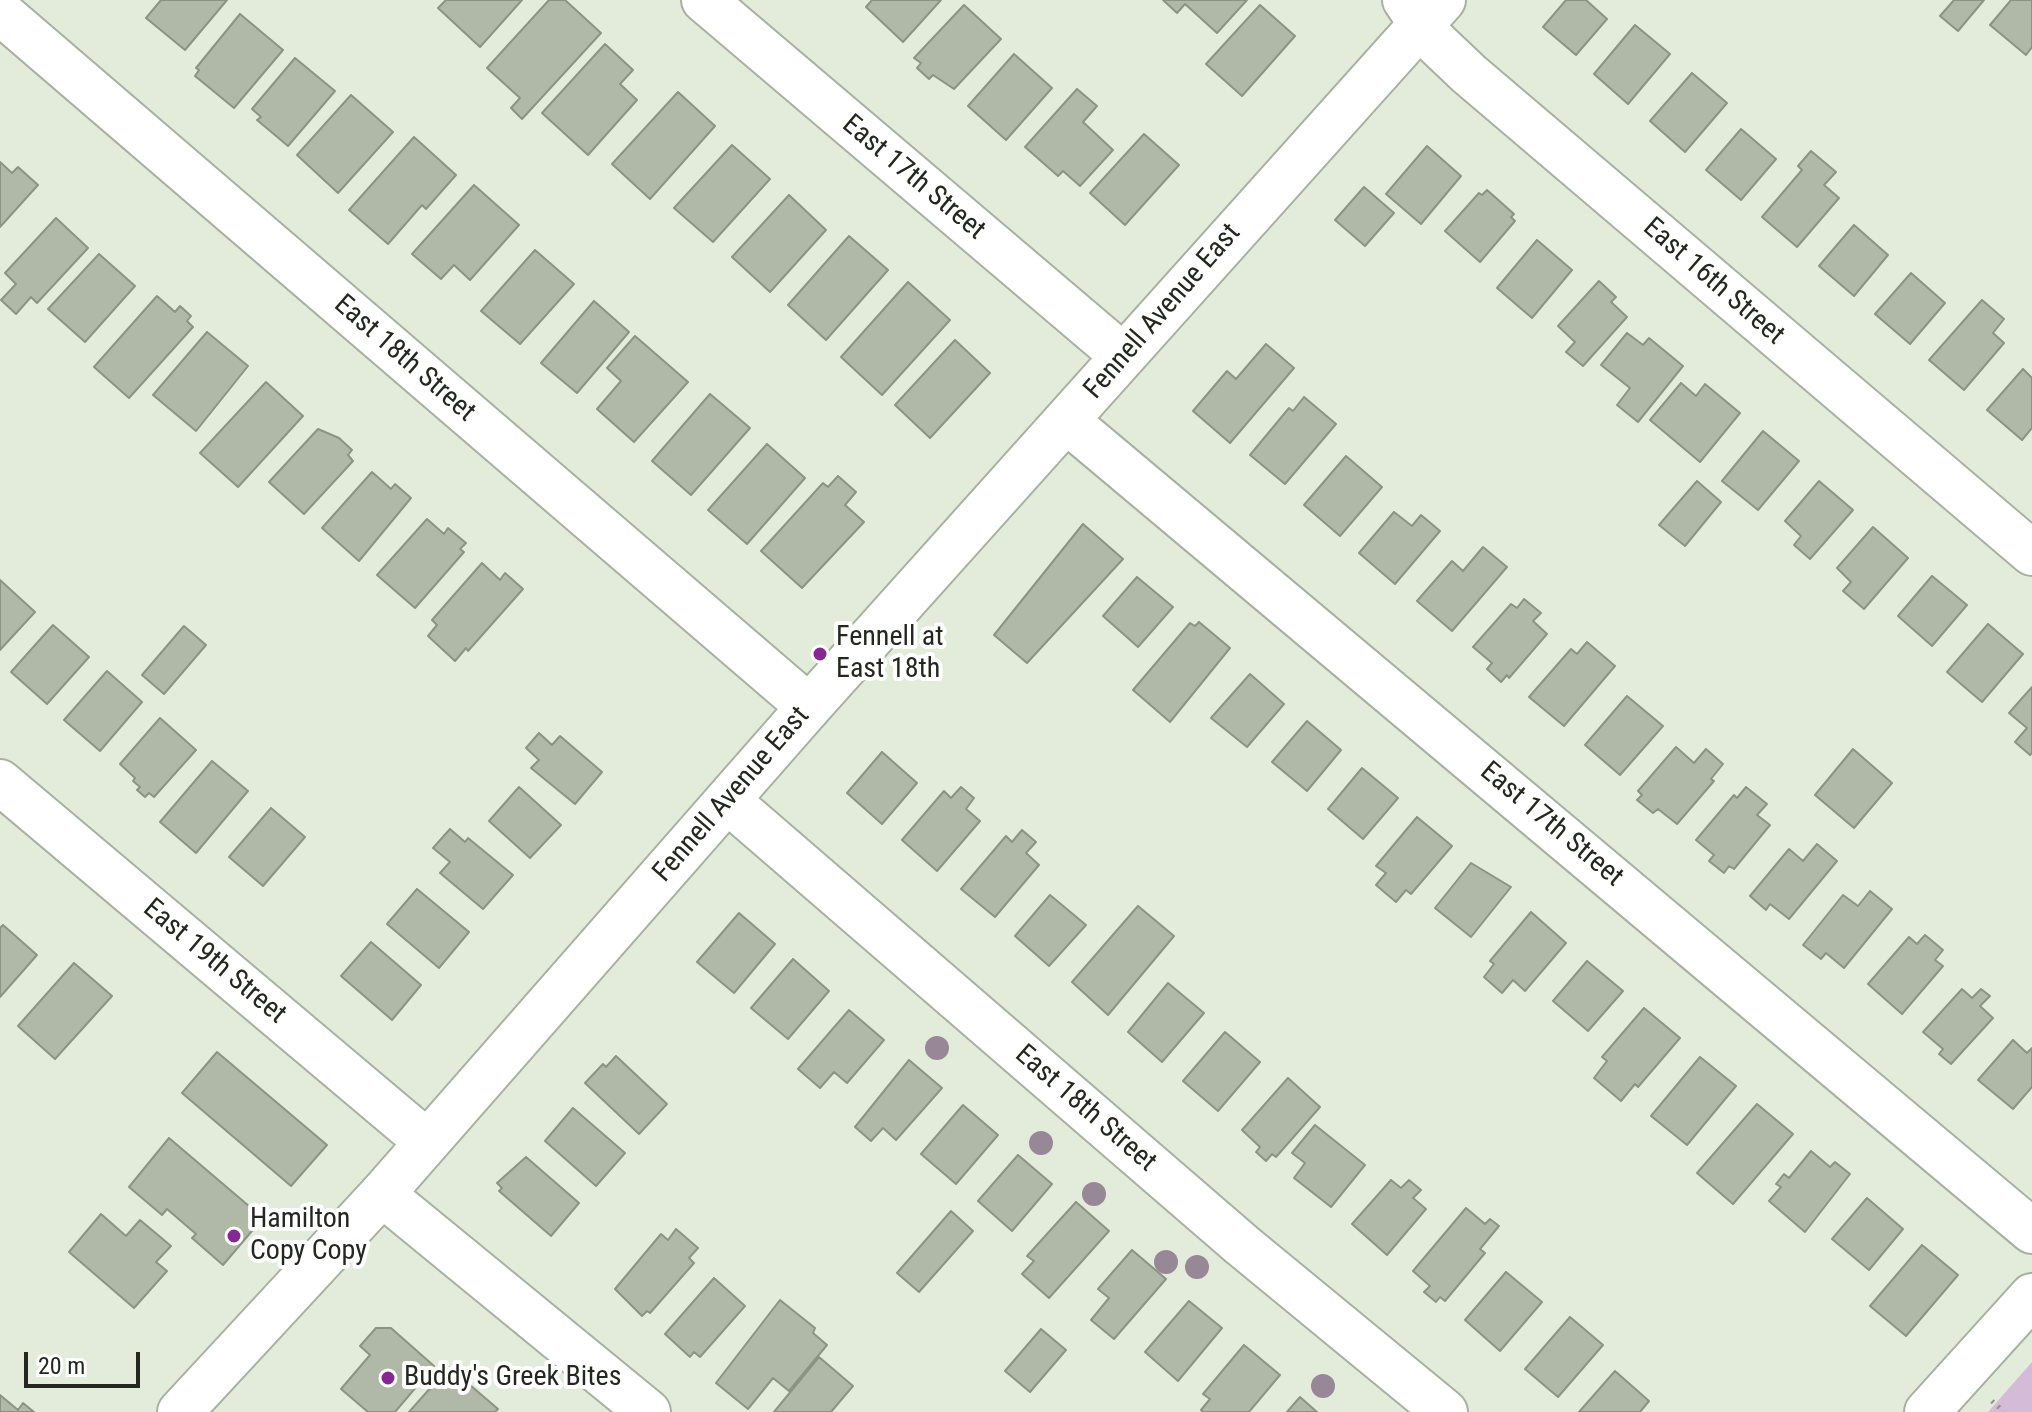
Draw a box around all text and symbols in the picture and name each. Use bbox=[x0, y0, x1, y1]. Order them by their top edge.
street label: East 17th Street bbox=[835, 108, 991, 248]
street label: East 16th Street bbox=[1635, 211, 1791, 353]
street label: Fennell Avenue East bbox=[1078, 217, 1248, 407]
street label: East 18th Street bbox=[326, 288, 482, 430]
place label: Fennell at East 18th bbox=[836, 621, 944, 687]
marker: Fennell at East 18th bbox=[811, 645, 829, 663]
street label: Fennell Avenue East bbox=[647, 700, 817, 890]
street label: East 17th Street bbox=[1473, 755, 1629, 895]
street label: East 19th Street bbox=[136, 892, 292, 1032]
street label: East 18th Street bbox=[1007, 1038, 1163, 1180]
place label: Hamilton Copy Copy bbox=[250, 1203, 367, 1269]
marker: Hamilton Copy Copy bbox=[225, 1227, 243, 1245]
scale bar bbox=[28, 1336, 144, 1386]
text: 20 m bbox=[38, 1352, 85, 1380]
place label: Buddy's Greek Bites bbox=[404, 1361, 621, 1395]
marker: Buddy's Greek Bites bbox=[379, 1369, 397, 1387]

